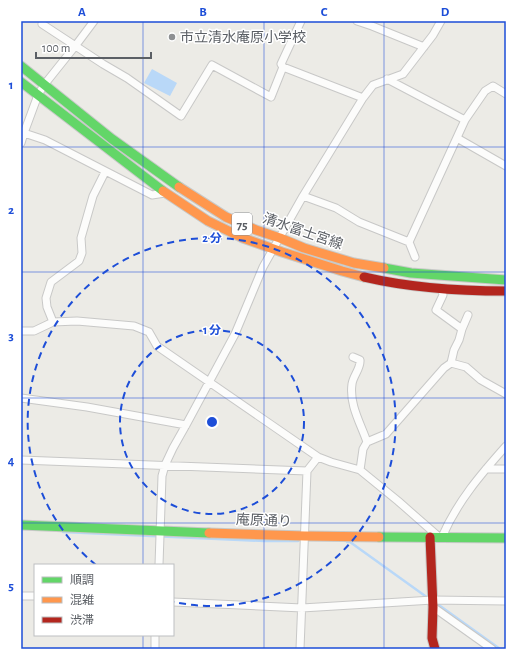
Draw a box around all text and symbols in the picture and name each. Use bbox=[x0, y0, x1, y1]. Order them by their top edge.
text: A bbox=[78, 6, 86, 19]
text: B bbox=[199, 6, 207, 19]
text: C bbox=[321, 6, 328, 19]
text: D bbox=[441, 6, 450, 19]
place label: 市立清水庵原小学校 bbox=[180, 30, 306, 45]
marker: 市立清水庵原小学校 bbox=[167, 32, 177, 42]
scale bar bbox=[36, 34, 151, 60]
text: 100 m bbox=[42, 42, 70, 54]
text: 1 bbox=[9, 79, 13, 92]
text: 2 bbox=[8, 204, 14, 217]
street label: 清水富士宮線 bbox=[261, 211, 345, 252]
road number: 75 bbox=[232, 213, 252, 235]
text: 2 分 bbox=[202, 232, 222, 244]
text: 1 分 bbox=[203, 324, 221, 336]
text: 3 bbox=[8, 330, 14, 343]
centre of rings bbox=[205, 415, 219, 429]
text: 4 bbox=[8, 455, 15, 468]
street label: 庵原通り bbox=[236, 512, 292, 529]
legend bbox=[34, 564, 174, 636]
text: 順調 bbox=[70, 574, 94, 586]
text: 5 bbox=[8, 580, 14, 593]
text: 混雑 bbox=[70, 593, 94, 606]
text: 渋滞 bbox=[70, 614, 94, 626]

